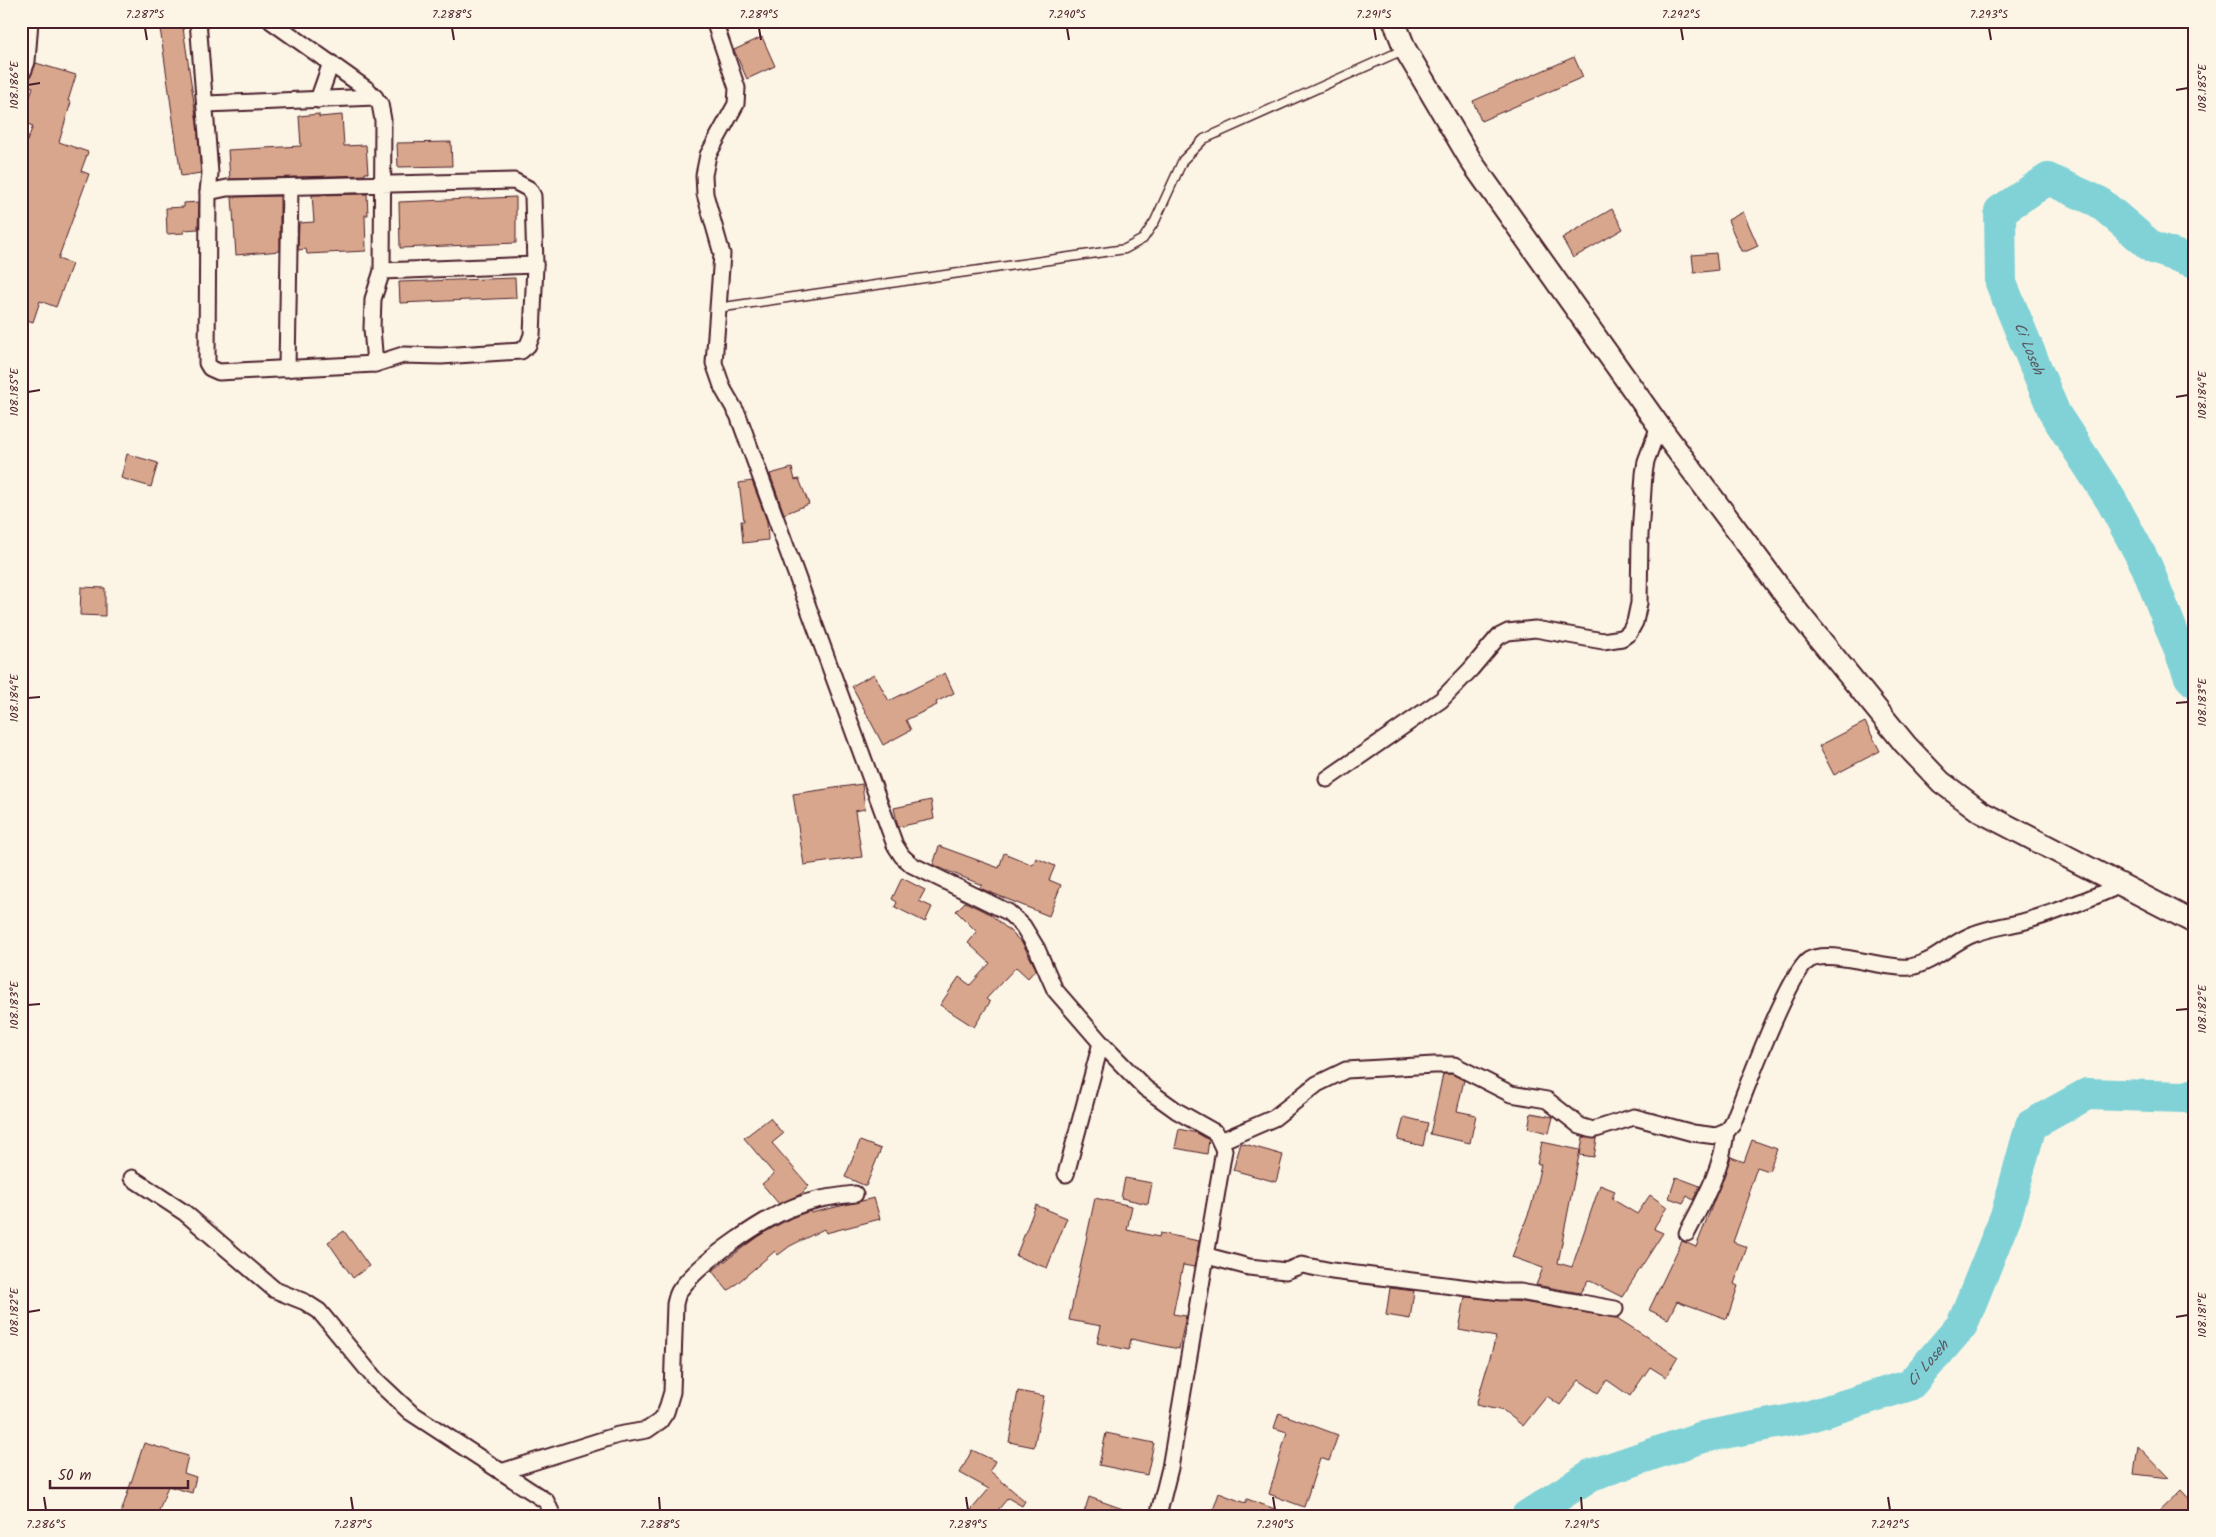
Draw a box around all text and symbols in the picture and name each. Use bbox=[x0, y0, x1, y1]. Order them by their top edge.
text: 7.287°S bbox=[126, 5, 165, 24]
text: 7.288°S bbox=[432, 5, 473, 24]
text: 7.289°S bbox=[740, 5, 779, 24]
text: 7.290°S bbox=[1048, 5, 1086, 24]
text: 7.291°S bbox=[1356, 5, 1392, 24]
text: 7.292°S bbox=[1662, 5, 1701, 24]
text: 7.293°S bbox=[1970, 5, 2009, 24]
text: 108.186°E bbox=[5, 60, 24, 109]
text: 108.185°E bbox=[2193, 63, 2212, 112]
water label: Ci Loseh bbox=[2007, 319, 2050, 380]
text: 108.185°E bbox=[5, 367, 24, 416]
text: 108.184°E bbox=[2193, 370, 2212, 419]
text: 108.184°E bbox=[5, 673, 24, 722]
text: 108.183°E bbox=[2193, 677, 2212, 726]
text: 108.183°E bbox=[5, 980, 24, 1029]
text: 108.182°E bbox=[2193, 984, 2212, 1033]
text: 108.182°E bbox=[5, 1287, 24, 1336]
text: 108.181°E bbox=[2193, 1291, 2212, 1338]
water label: Ci Loseh bbox=[1901, 1334, 1957, 1392]
scale bar bbox=[50, 1457, 188, 1489]
text: 50 m bbox=[58, 1464, 92, 1488]
text: 7.286°S bbox=[26, 1515, 66, 1534]
text: 7.287°S bbox=[334, 1515, 373, 1534]
text: 7.288°S bbox=[640, 1515, 681, 1534]
text: 7.289°S bbox=[949, 1515, 988, 1534]
text: 7.290°S bbox=[1256, 1515, 1294, 1534]
text: 7.291°S bbox=[1564, 1515, 1600, 1534]
text: 7.292°S bbox=[1871, 1515, 1910, 1534]

